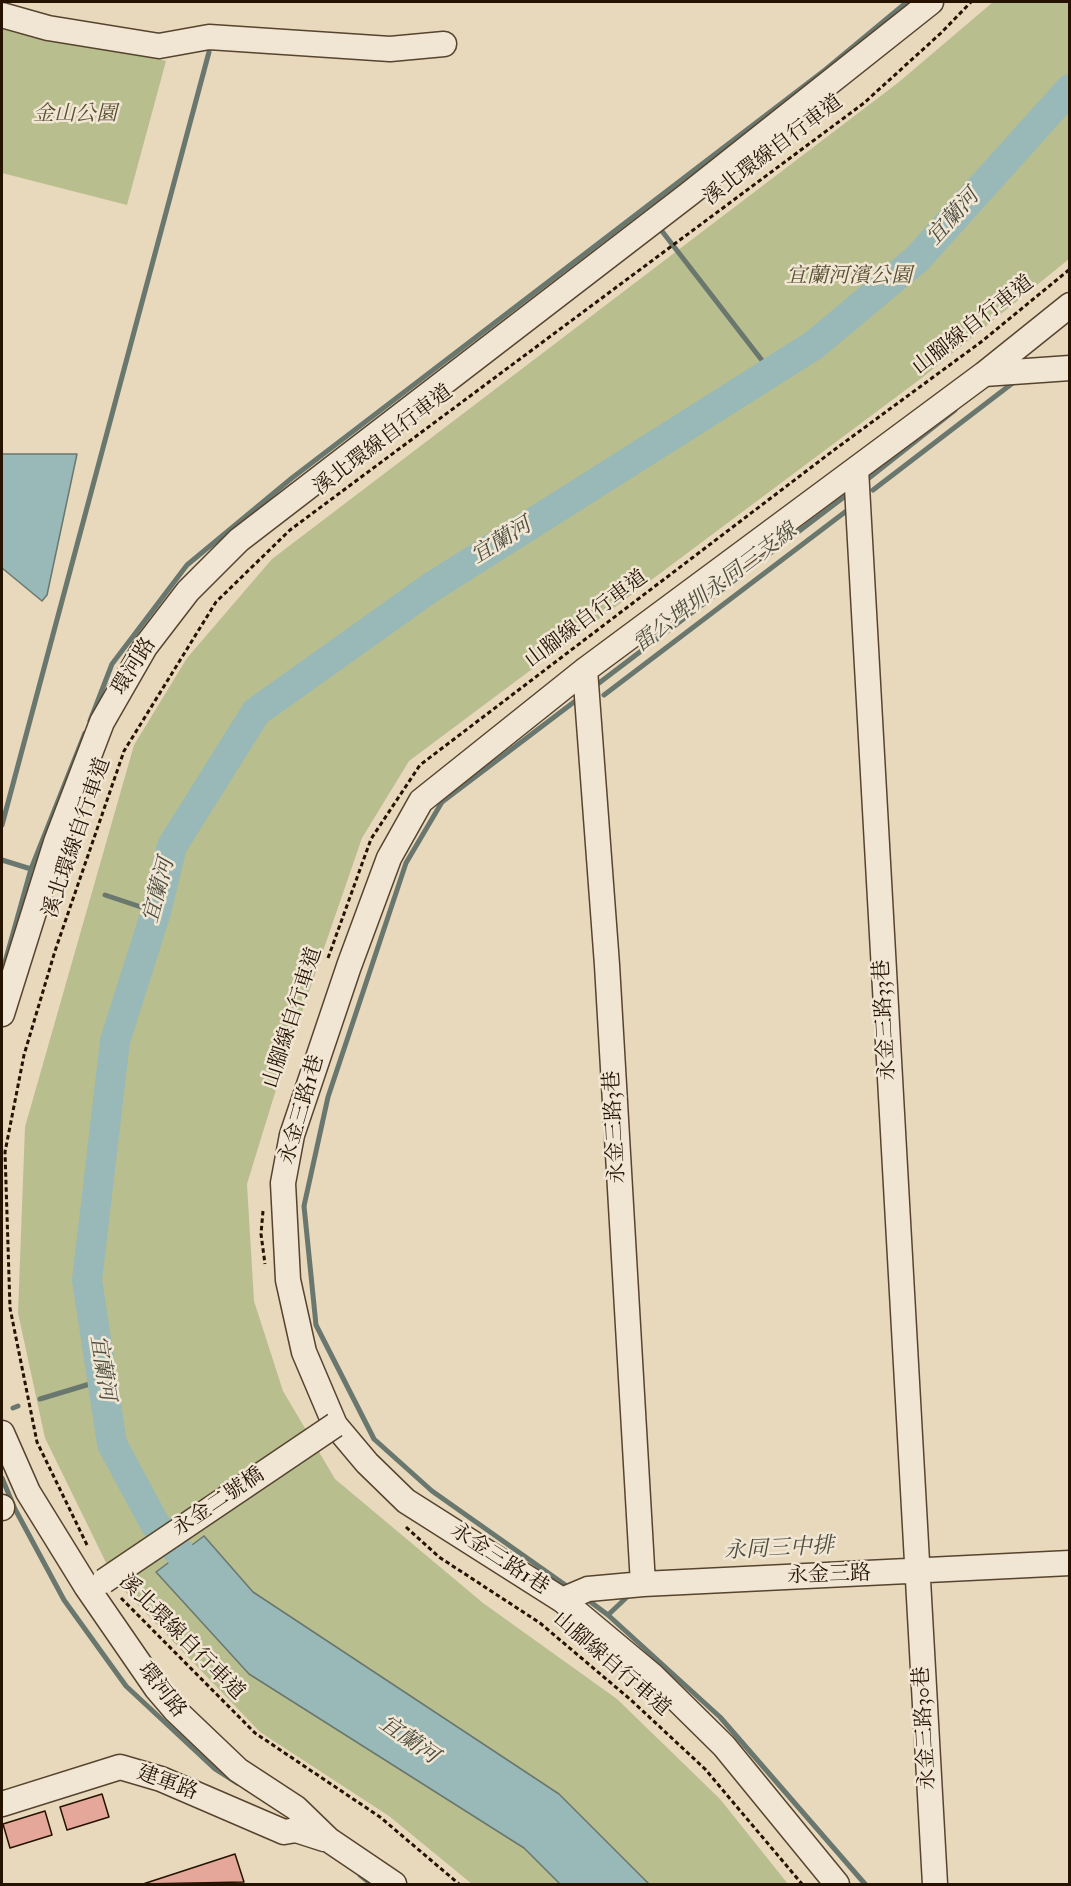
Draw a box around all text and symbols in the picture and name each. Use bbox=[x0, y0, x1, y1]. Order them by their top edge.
street label: 溪北環線自行車道 bbox=[699, 90, 849, 212]
park label: 金山公園 bbox=[33, 102, 117, 128]
water label: 宜蘭河 bbox=[922, 185, 986, 251]
park label: 宜蘭河濱公園 bbox=[786, 264, 912, 290]
street label: 山腳線自行車道 bbox=[908, 271, 1040, 381]
street label: 溪北環線自行車道 bbox=[309, 380, 459, 502]
water label: 宜蘭河 bbox=[467, 513, 537, 571]
water label: 雷公埤圳永同三支線 bbox=[629, 519, 803, 659]
street label: 山腳線自行車道 bbox=[521, 566, 653, 674]
street label: 環河路 bbox=[108, 634, 162, 700]
street label: 溪北環線自行車道 bbox=[39, 754, 117, 922]
water label: 宜蘭河 bbox=[139, 856, 181, 926]
street label: 山腳線自行車道 bbox=[259, 944, 329, 1092]
street label: 永金三路33巷 bbox=[870, 959, 902, 1081]
street label: 永金三路1巷 bbox=[275, 1052, 331, 1168]
street label: 永金三路3巷 bbox=[600, 1070, 632, 1184]
water label: 宜蘭河 bbox=[83, 1333, 119, 1403]
street label: 永金二號橋 bbox=[168, 1463, 270, 1543]
street label: 永金三路1巷 bbox=[445, 1519, 553, 1601]
water label: 永同三中排 bbox=[723, 1534, 835, 1566]
street label: 永金三路 bbox=[787, 1562, 871, 1590]
street label: 溪北環線自行車道 bbox=[113, 1570, 249, 1706]
street label: 山腳線自行車道 bbox=[547, 1607, 675, 1723]
street label: 環河路 bbox=[132, 1658, 190, 1724]
street label: 永金三路30巷 bbox=[910, 1666, 942, 1790]
water label: 宜蘭河 bbox=[373, 1711, 443, 1771]
street label: 建軍路 bbox=[133, 1761, 201, 1807]

